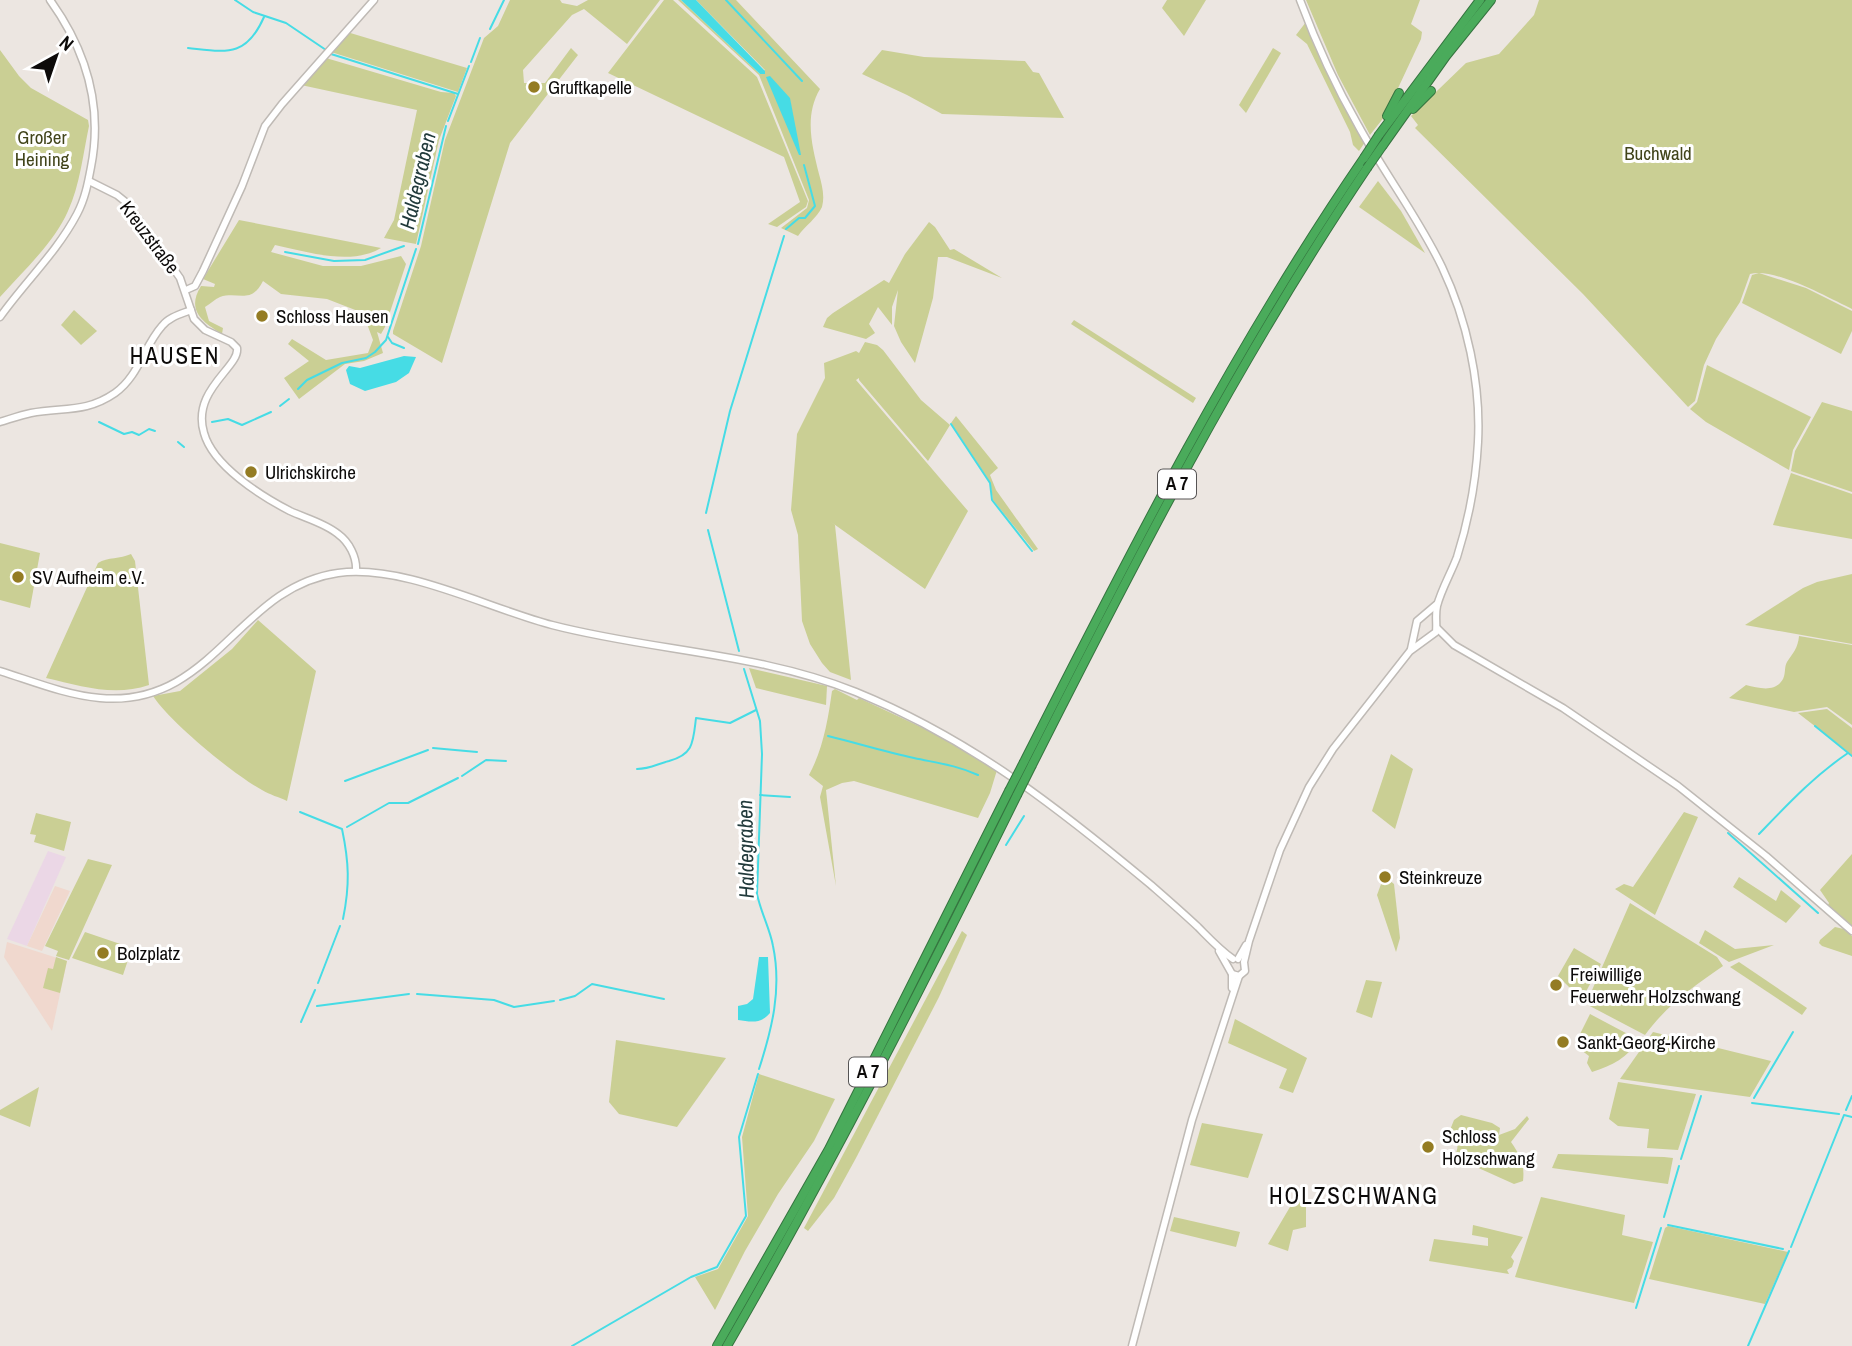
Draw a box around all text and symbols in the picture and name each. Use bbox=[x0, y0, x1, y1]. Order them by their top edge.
north arrow bbox=[21, 21, 91, 91]
text: N bbox=[54, 29, 80, 57]
place label: Gruftkapelle bbox=[548, 74, 632, 100]
marker: Gruftkapelle bbox=[526, 79, 542, 95]
park label: Großer Heining bbox=[15, 124, 70, 172]
water label: Haldegraben bbox=[392, 130, 443, 232]
park label: Buchwald bbox=[1624, 140, 1692, 166]
street label: Kreuzstraße bbox=[114, 195, 186, 279]
place label: Schloss Hausen bbox=[276, 303, 389, 329]
marker: Schloss Hausen bbox=[254, 308, 270, 324]
district label: HAUSEN bbox=[130, 340, 220, 371]
place label: Ulrichskirche bbox=[265, 459, 356, 485]
marker: Ulrichskirche bbox=[243, 464, 259, 480]
road number: A 7 bbox=[1158, 470, 1196, 498]
place label: SV Aufheim e.V. bbox=[32, 564, 145, 590]
marker: SV Aufheim e.V. bbox=[10, 569, 26, 585]
water label: Haldegraben bbox=[730, 799, 761, 899]
place label: Steinkreuze bbox=[1399, 864, 1482, 890]
marker: Steinkreuze bbox=[1377, 869, 1393, 885]
place label: Bolzplatz bbox=[117, 940, 180, 966]
marker: Bolzplatz bbox=[95, 945, 111, 961]
place label: Freiwillige Feuerwehr Holzschwang bbox=[1570, 961, 1741, 1009]
marker: Freiwillige Feuerwehr Holzschwang bbox=[1548, 977, 1564, 993]
place label: Sankt-Georg-Kirche bbox=[1577, 1029, 1716, 1055]
marker: Sankt-Georg-Kirche bbox=[1555, 1034, 1571, 1050]
road number: A 7 bbox=[849, 1058, 887, 1086]
place label: Schloss Holzschwang bbox=[1442, 1123, 1535, 1171]
marker: Schloss Holzschwang bbox=[1420, 1139, 1436, 1155]
district label: HOLZSCHWANG bbox=[1269, 1180, 1439, 1211]

